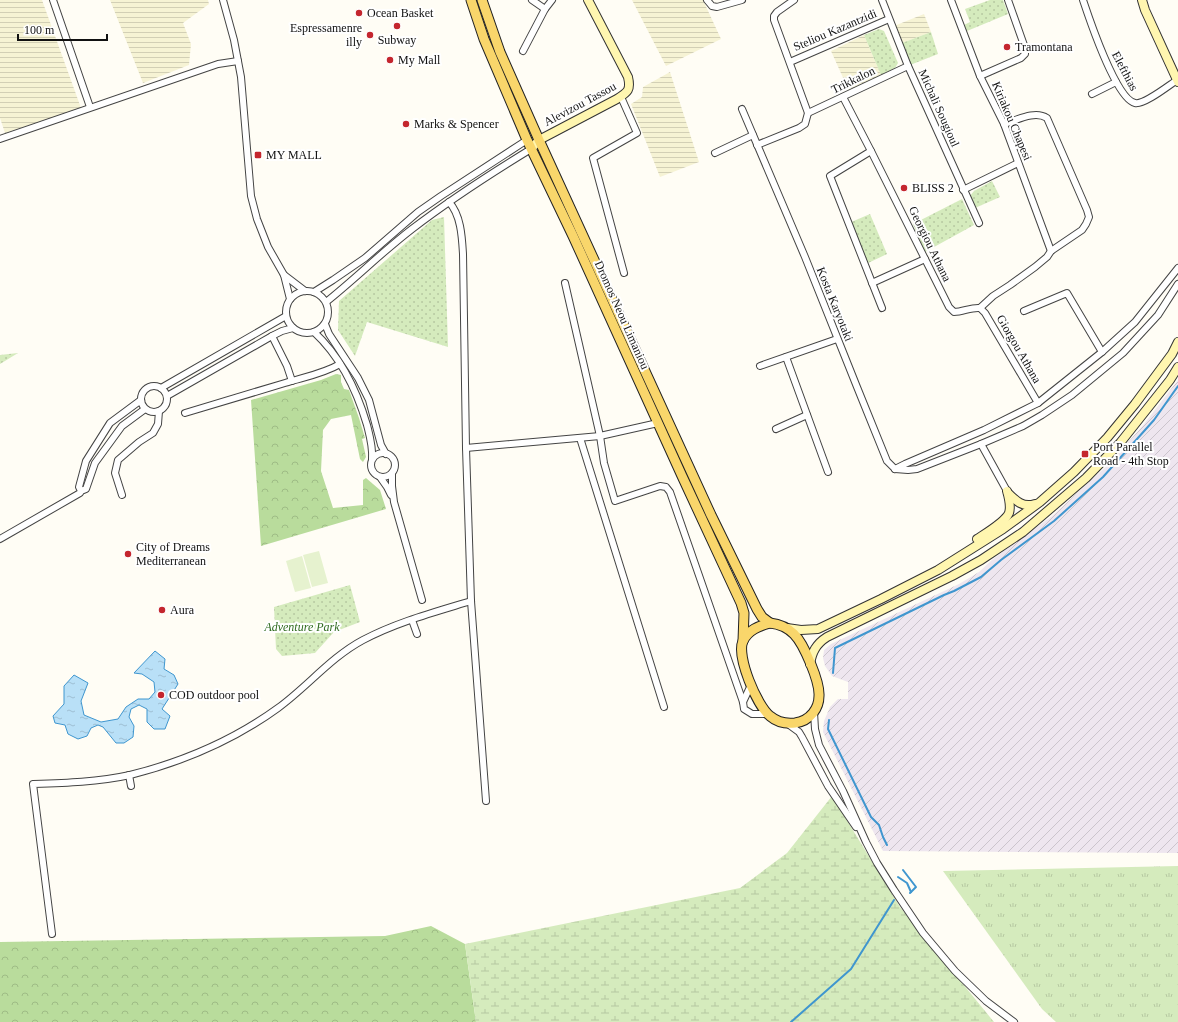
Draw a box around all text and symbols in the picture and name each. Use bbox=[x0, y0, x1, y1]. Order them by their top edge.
place label: Ocean Basket bbox=[367, 6, 434, 20]
street label: Steliou Kazantzidi bbox=[791, 6, 879, 54]
marker: Ocean Basket bbox=[354, 8, 364, 18]
scale bar bbox=[18, 16, 107, 42]
place label: Espressamenre illy bbox=[290, 21, 362, 49]
marker: Subway bbox=[392, 21, 402, 31]
text: 100 m bbox=[24, 23, 55, 37]
marker: Espressamenre illy bbox=[365, 30, 375, 40]
place label: Subway bbox=[378, 33, 416, 47]
place label: Tramontana bbox=[1015, 40, 1073, 54]
marker: Tramontana bbox=[1002, 42, 1012, 52]
street label: Elefthias bbox=[1109, 49, 1141, 93]
place label: My Mall bbox=[398, 53, 441, 67]
marker: My Mall bbox=[385, 55, 395, 65]
street label: Trikkalon bbox=[829, 63, 877, 97]
street label: Michali Sougioul bbox=[916, 67, 963, 150]
street label: Alevizou Tassou bbox=[541, 79, 619, 129]
street label: Kiriakou Chapesi bbox=[989, 79, 1035, 163]
place label: Marks & Spencer bbox=[414, 117, 499, 131]
marker: Marks & Spencer bbox=[401, 119, 411, 129]
place label: MY MALL bbox=[266, 148, 322, 162]
marker: MY MALL bbox=[253, 150, 263, 160]
place label: BLISS 2 bbox=[912, 181, 954, 195]
marker: BLISS 2 bbox=[899, 183, 909, 193]
street label: Georgiou Athana bbox=[906, 204, 955, 285]
street label: Dromos Neou Limaniou bbox=[592, 259, 652, 371]
street label: Kosta Karyotaki bbox=[814, 265, 857, 344]
street label: Giorgou Athana bbox=[994, 312, 1045, 386]
place label: Port Parallel Road - 4th Stop bbox=[1093, 440, 1169, 468]
marker: Port Parallel Road - 4th Stop bbox=[1080, 449, 1090, 459]
place label: City of Dreams Mediterranean bbox=[136, 540, 210, 568]
marker: City of Dreams Mediterranean bbox=[123, 549, 133, 559]
place label: Aura bbox=[170, 603, 195, 617]
marker: Aura bbox=[157, 605, 167, 615]
park label: Adventure Park bbox=[263, 620, 340, 634]
place label: COD outdoor pool bbox=[169, 688, 260, 702]
marker: COD outdoor pool bbox=[156, 690, 166, 700]

